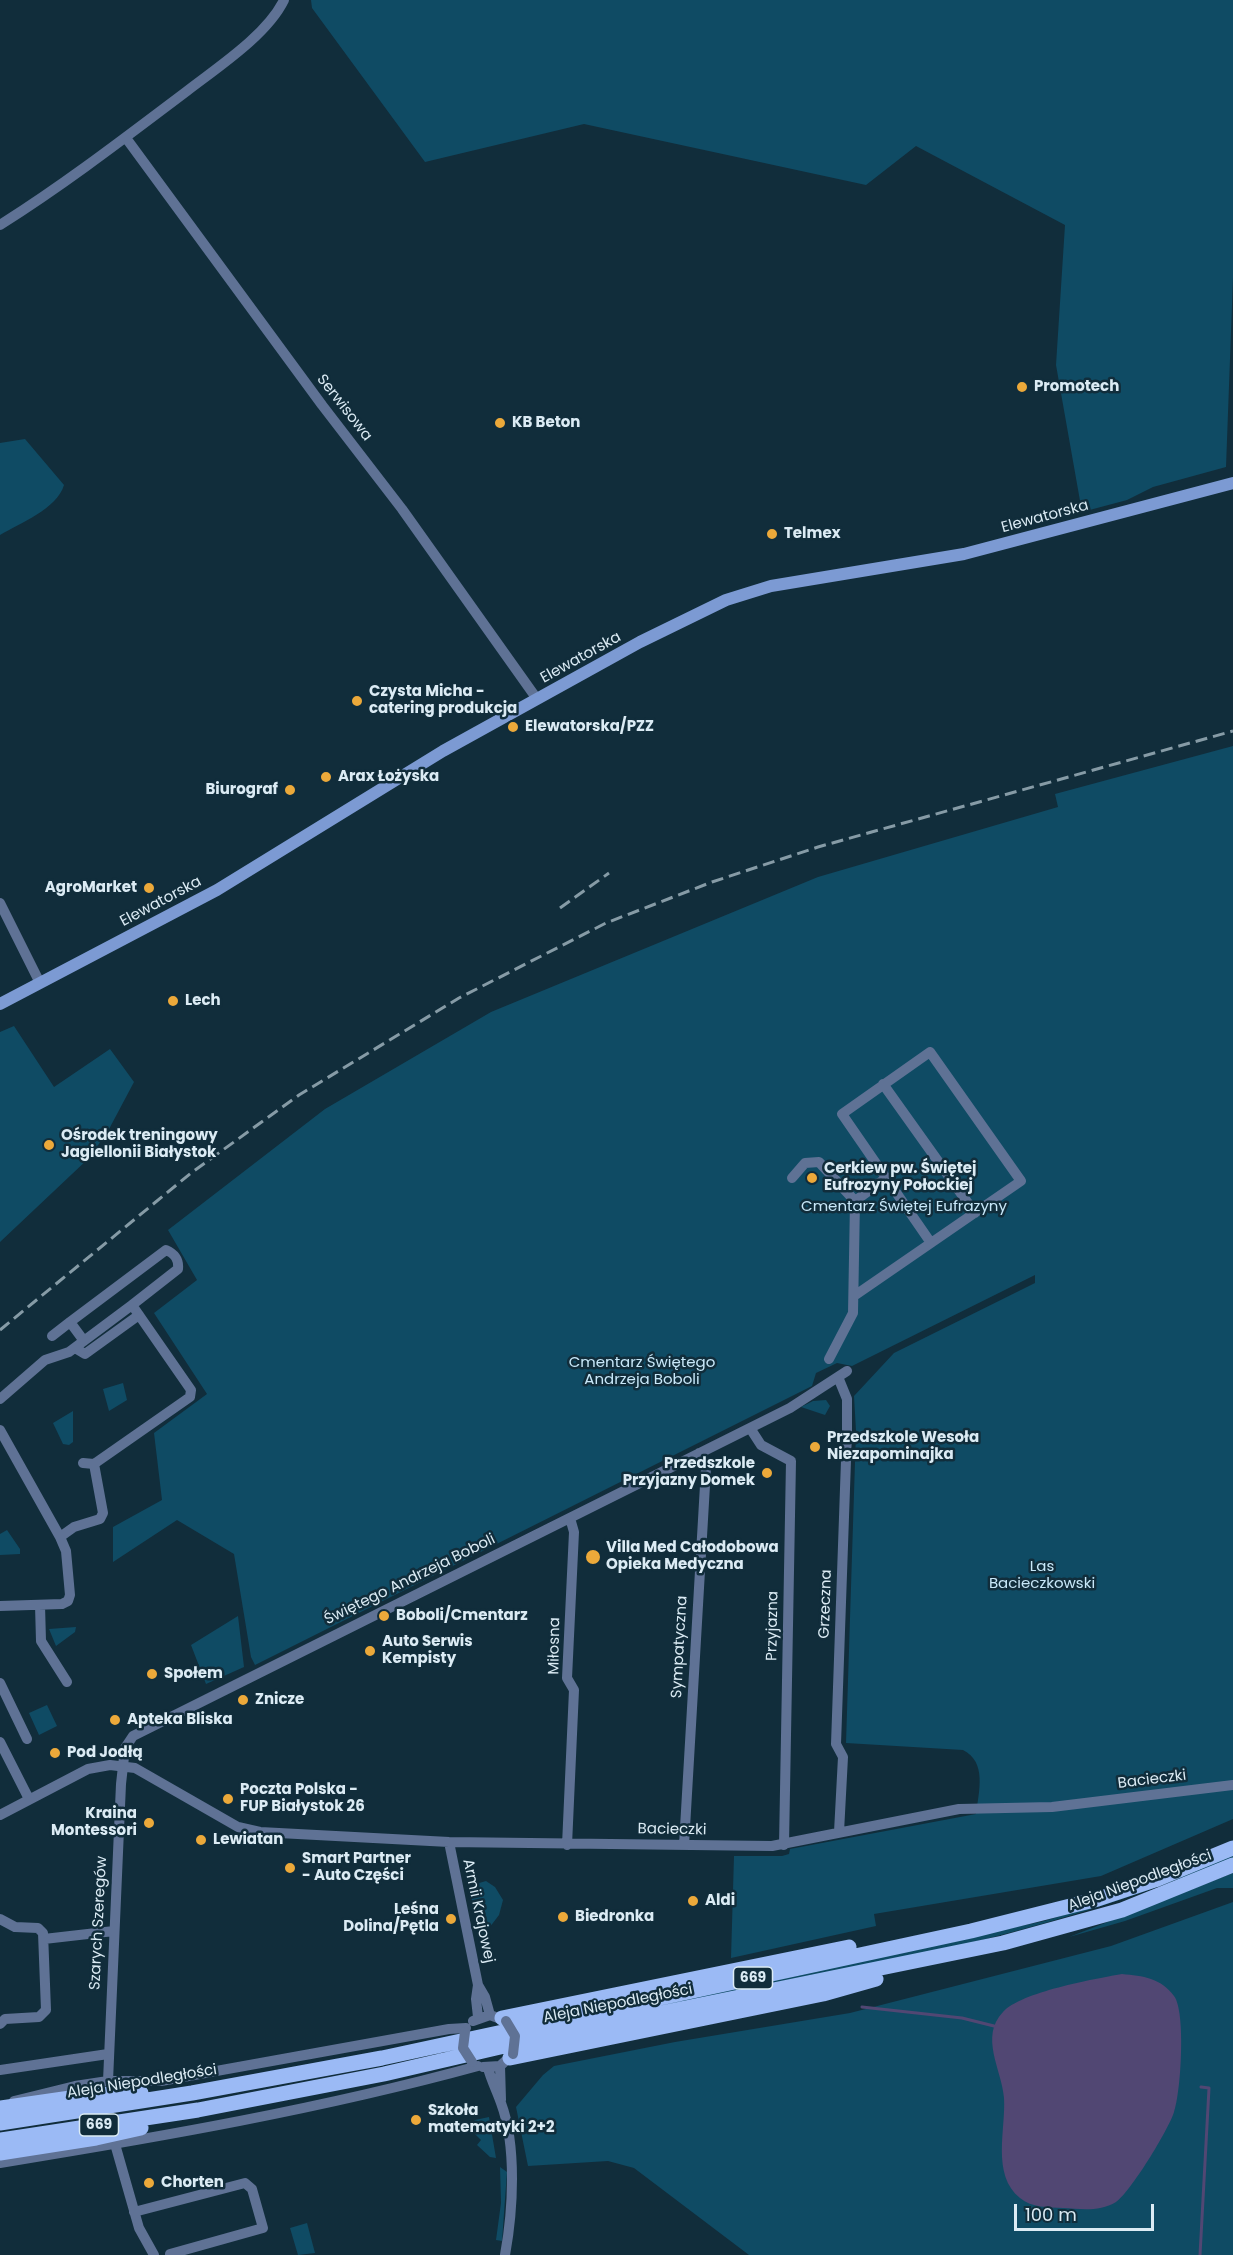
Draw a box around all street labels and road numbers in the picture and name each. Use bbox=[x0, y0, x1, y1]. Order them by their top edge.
street label: Serwisowa bbox=[312, 371, 376, 445]
street label: Elewatorska bbox=[999, 497, 1091, 537]
street label: Elewatorska bbox=[538, 628, 624, 688]
street label: Elewatorska bbox=[117, 873, 205, 931]
street label: Świętego Andrzeja Boboli bbox=[322, 1531, 498, 1629]
street label: Grzeczna bbox=[816, 1569, 836, 1639]
street label: Przyjazna bbox=[763, 1591, 783, 1661]
street label: Sympatyczna bbox=[668, 1595, 692, 1699]
street label: Miłosna bbox=[545, 1617, 565, 1675]
street label: Bacieczki bbox=[1117, 1767, 1187, 1793]
street label: Bacieczki bbox=[637, 1820, 707, 1840]
street label: Aleja Niepodległości bbox=[1066, 1847, 1214, 1915]
street label: Szarych Szeregów bbox=[86, 1855, 112, 1991]
street label: Armii Krajowej bbox=[458, 1857, 498, 1965]
road number: 669 bbox=[734, 1967, 772, 1989]
street label: Aleja Niepodległości bbox=[542, 1981, 694, 2027]
street label: Aleja Niepodległości bbox=[66, 2061, 218, 2103]
road number: 669 bbox=[80, 2114, 118, 2136]

